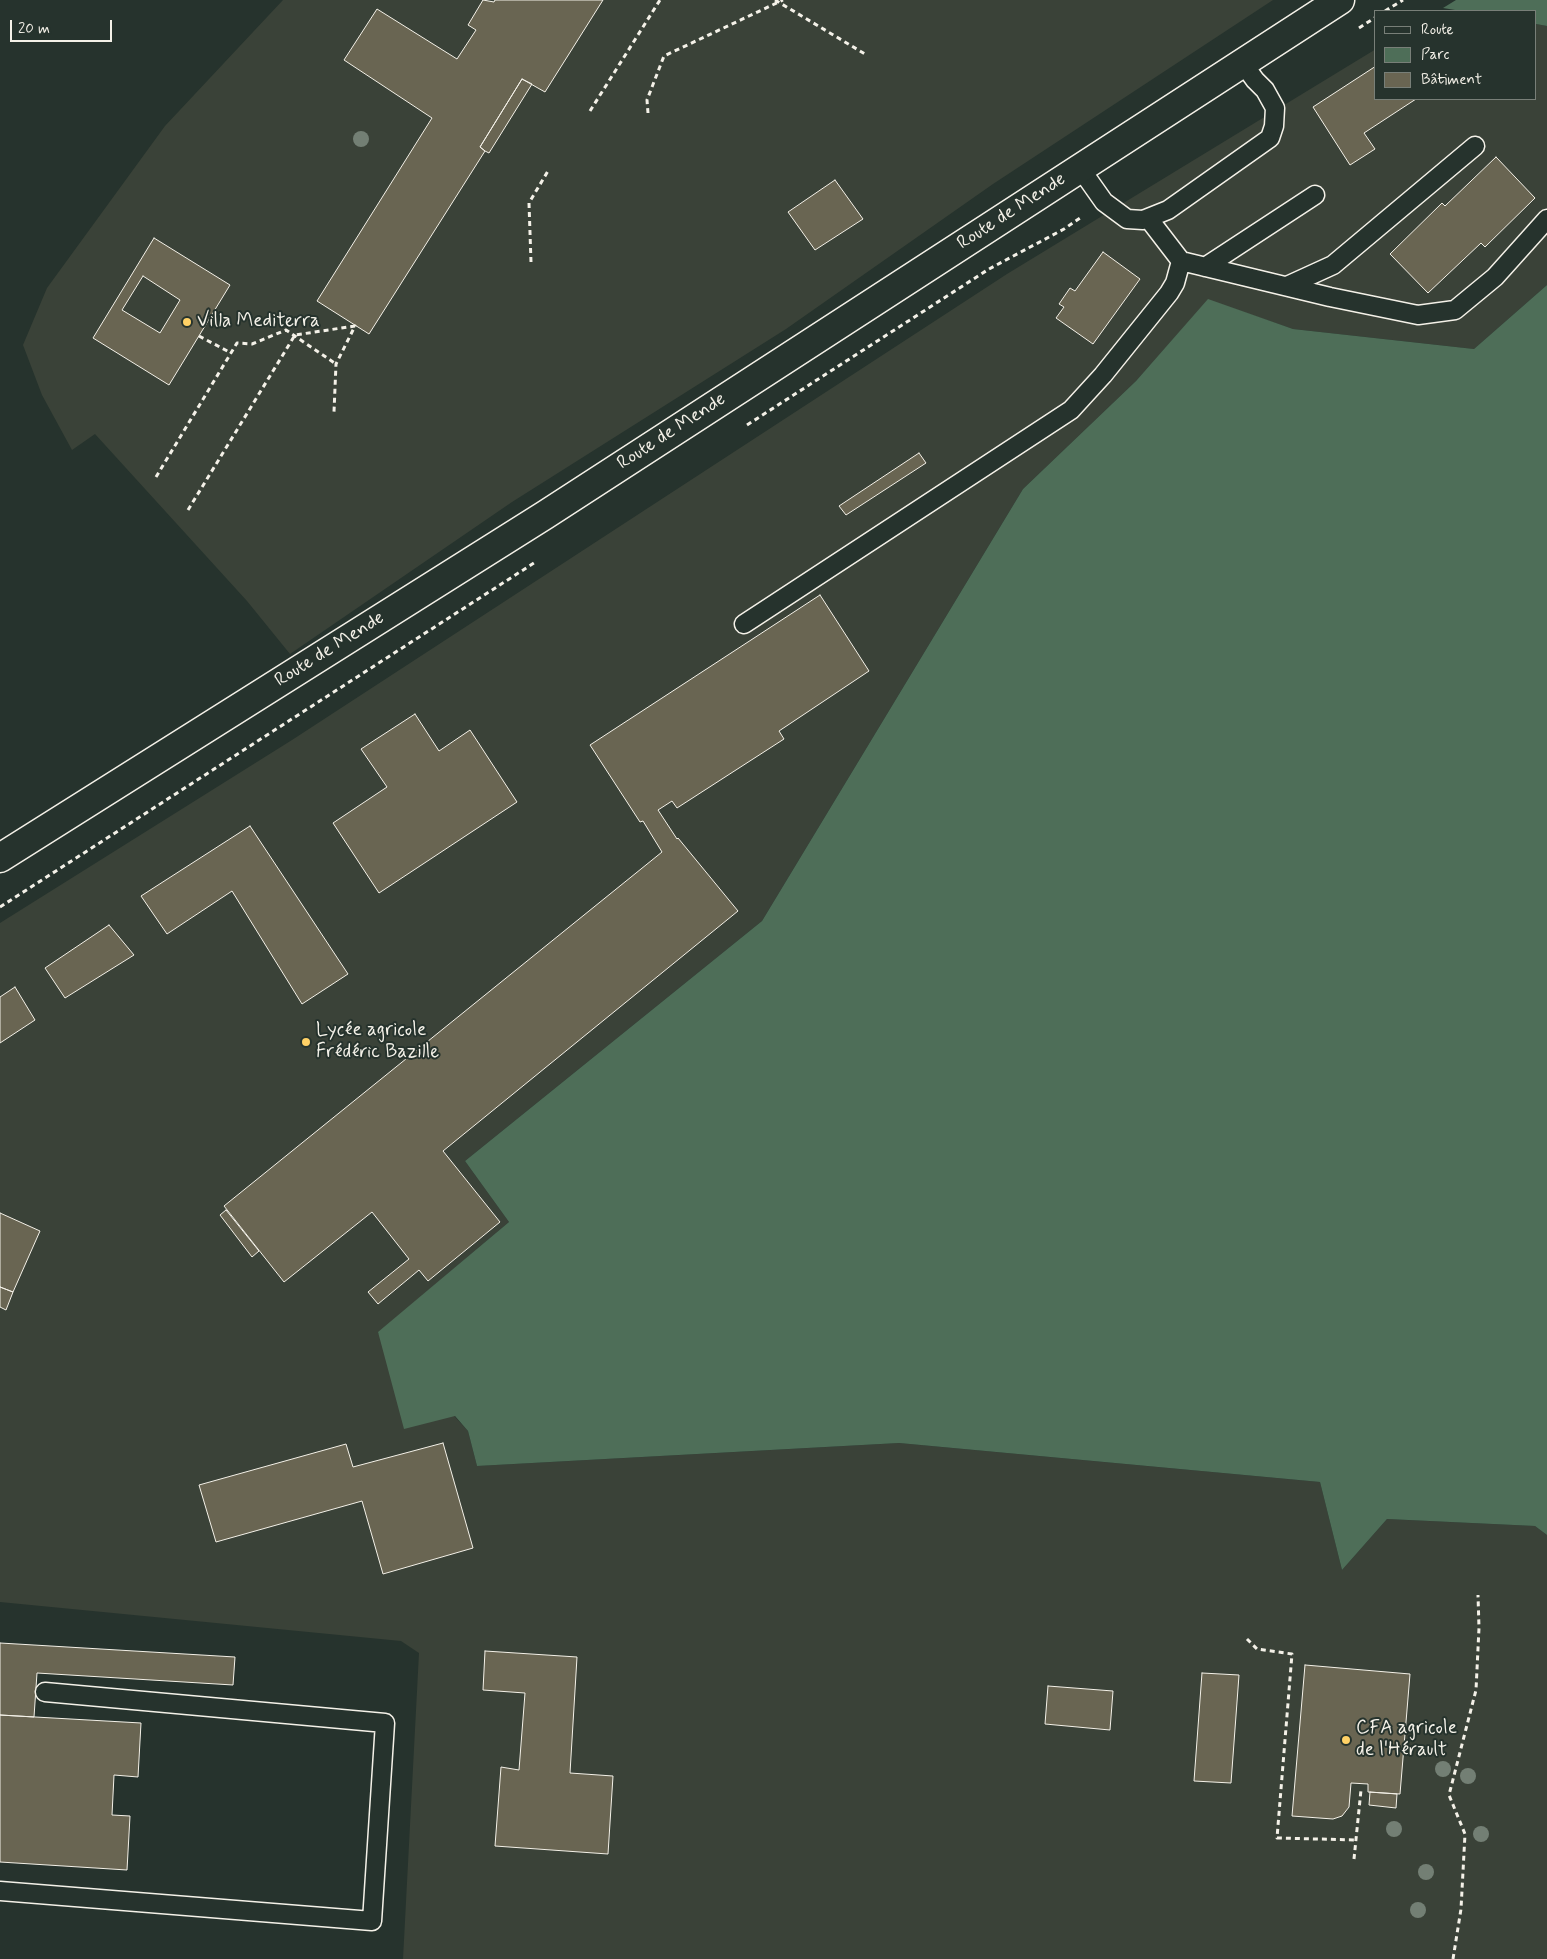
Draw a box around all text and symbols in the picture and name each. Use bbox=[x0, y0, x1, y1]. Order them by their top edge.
scale bar bbox=[12, 10, 115, 42]
legend bbox=[1374, 10, 1537, 100]
text: 20 m bbox=[18, 19, 50, 39]
text: Route bbox=[1421, 20, 1454, 40]
text: Parc bbox=[1421, 45, 1449, 65]
text: Bâtiment bbox=[1421, 70, 1482, 90]
street label: Route de Mende bbox=[953, 168, 1071, 256]
place label: Villa Mediterra bbox=[197, 311, 320, 333]
marker: Villa Mediterra bbox=[181, 316, 193, 328]
street label: Route de Mende bbox=[613, 388, 731, 476]
street label: Route de Mende bbox=[271, 607, 389, 693]
place label: Lycée agricole Frédéric Bazille bbox=[316, 1020, 439, 1064]
marker: Lycée agricole Frédéric Bazille bbox=[300, 1036, 312, 1048]
place label: CFA agricole de l'Hérault bbox=[1356, 1718, 1457, 1762]
marker: CFA agricole de l'Hérault bbox=[1340, 1734, 1352, 1746]

